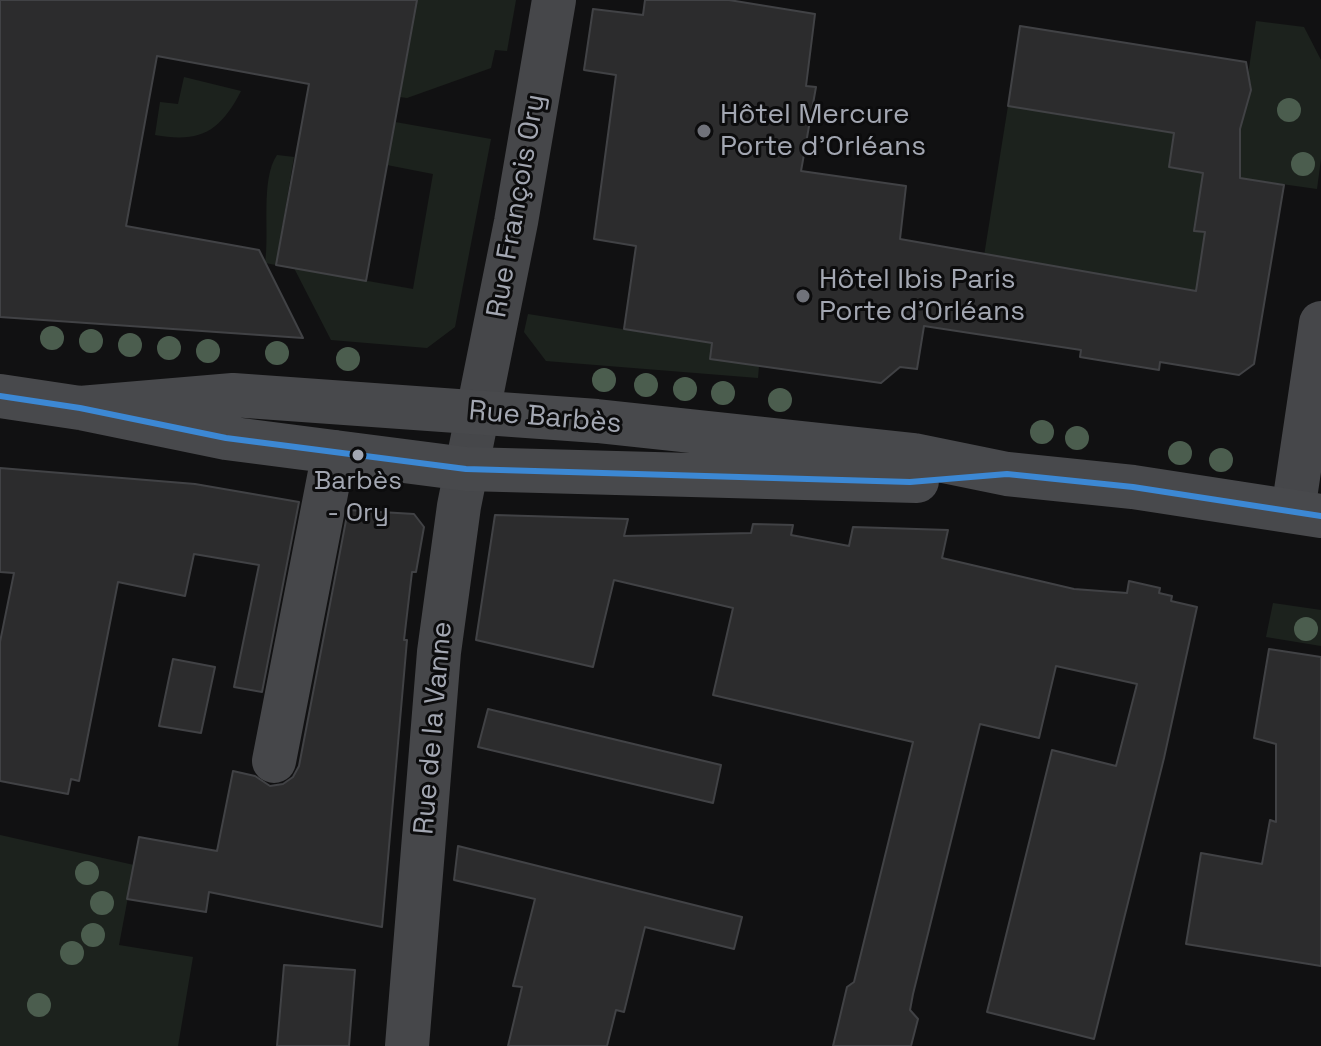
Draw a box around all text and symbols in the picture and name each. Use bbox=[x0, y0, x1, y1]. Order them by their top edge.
street label: Rue François Ory bbox=[481, 92, 553, 320]
place label: Hôtel Mercure Porte d'Orléans bbox=[720, 98, 926, 164]
marker: Hôtel Mercure Porte d'Orléans bbox=[695, 122, 713, 140]
place label: Hôtel Ibis Paris Porte d'Orléans bbox=[819, 263, 1025, 329]
marker: Hôtel Ibis Paris Porte d'Orléans bbox=[794, 287, 812, 305]
street label: Rue Barbès bbox=[467, 395, 623, 441]
marker: Barbès - Ory bbox=[350, 447, 366, 463]
place label: Barbès - Ory bbox=[314, 466, 402, 528]
street label: Rue de la Vanne bbox=[408, 620, 460, 836]

